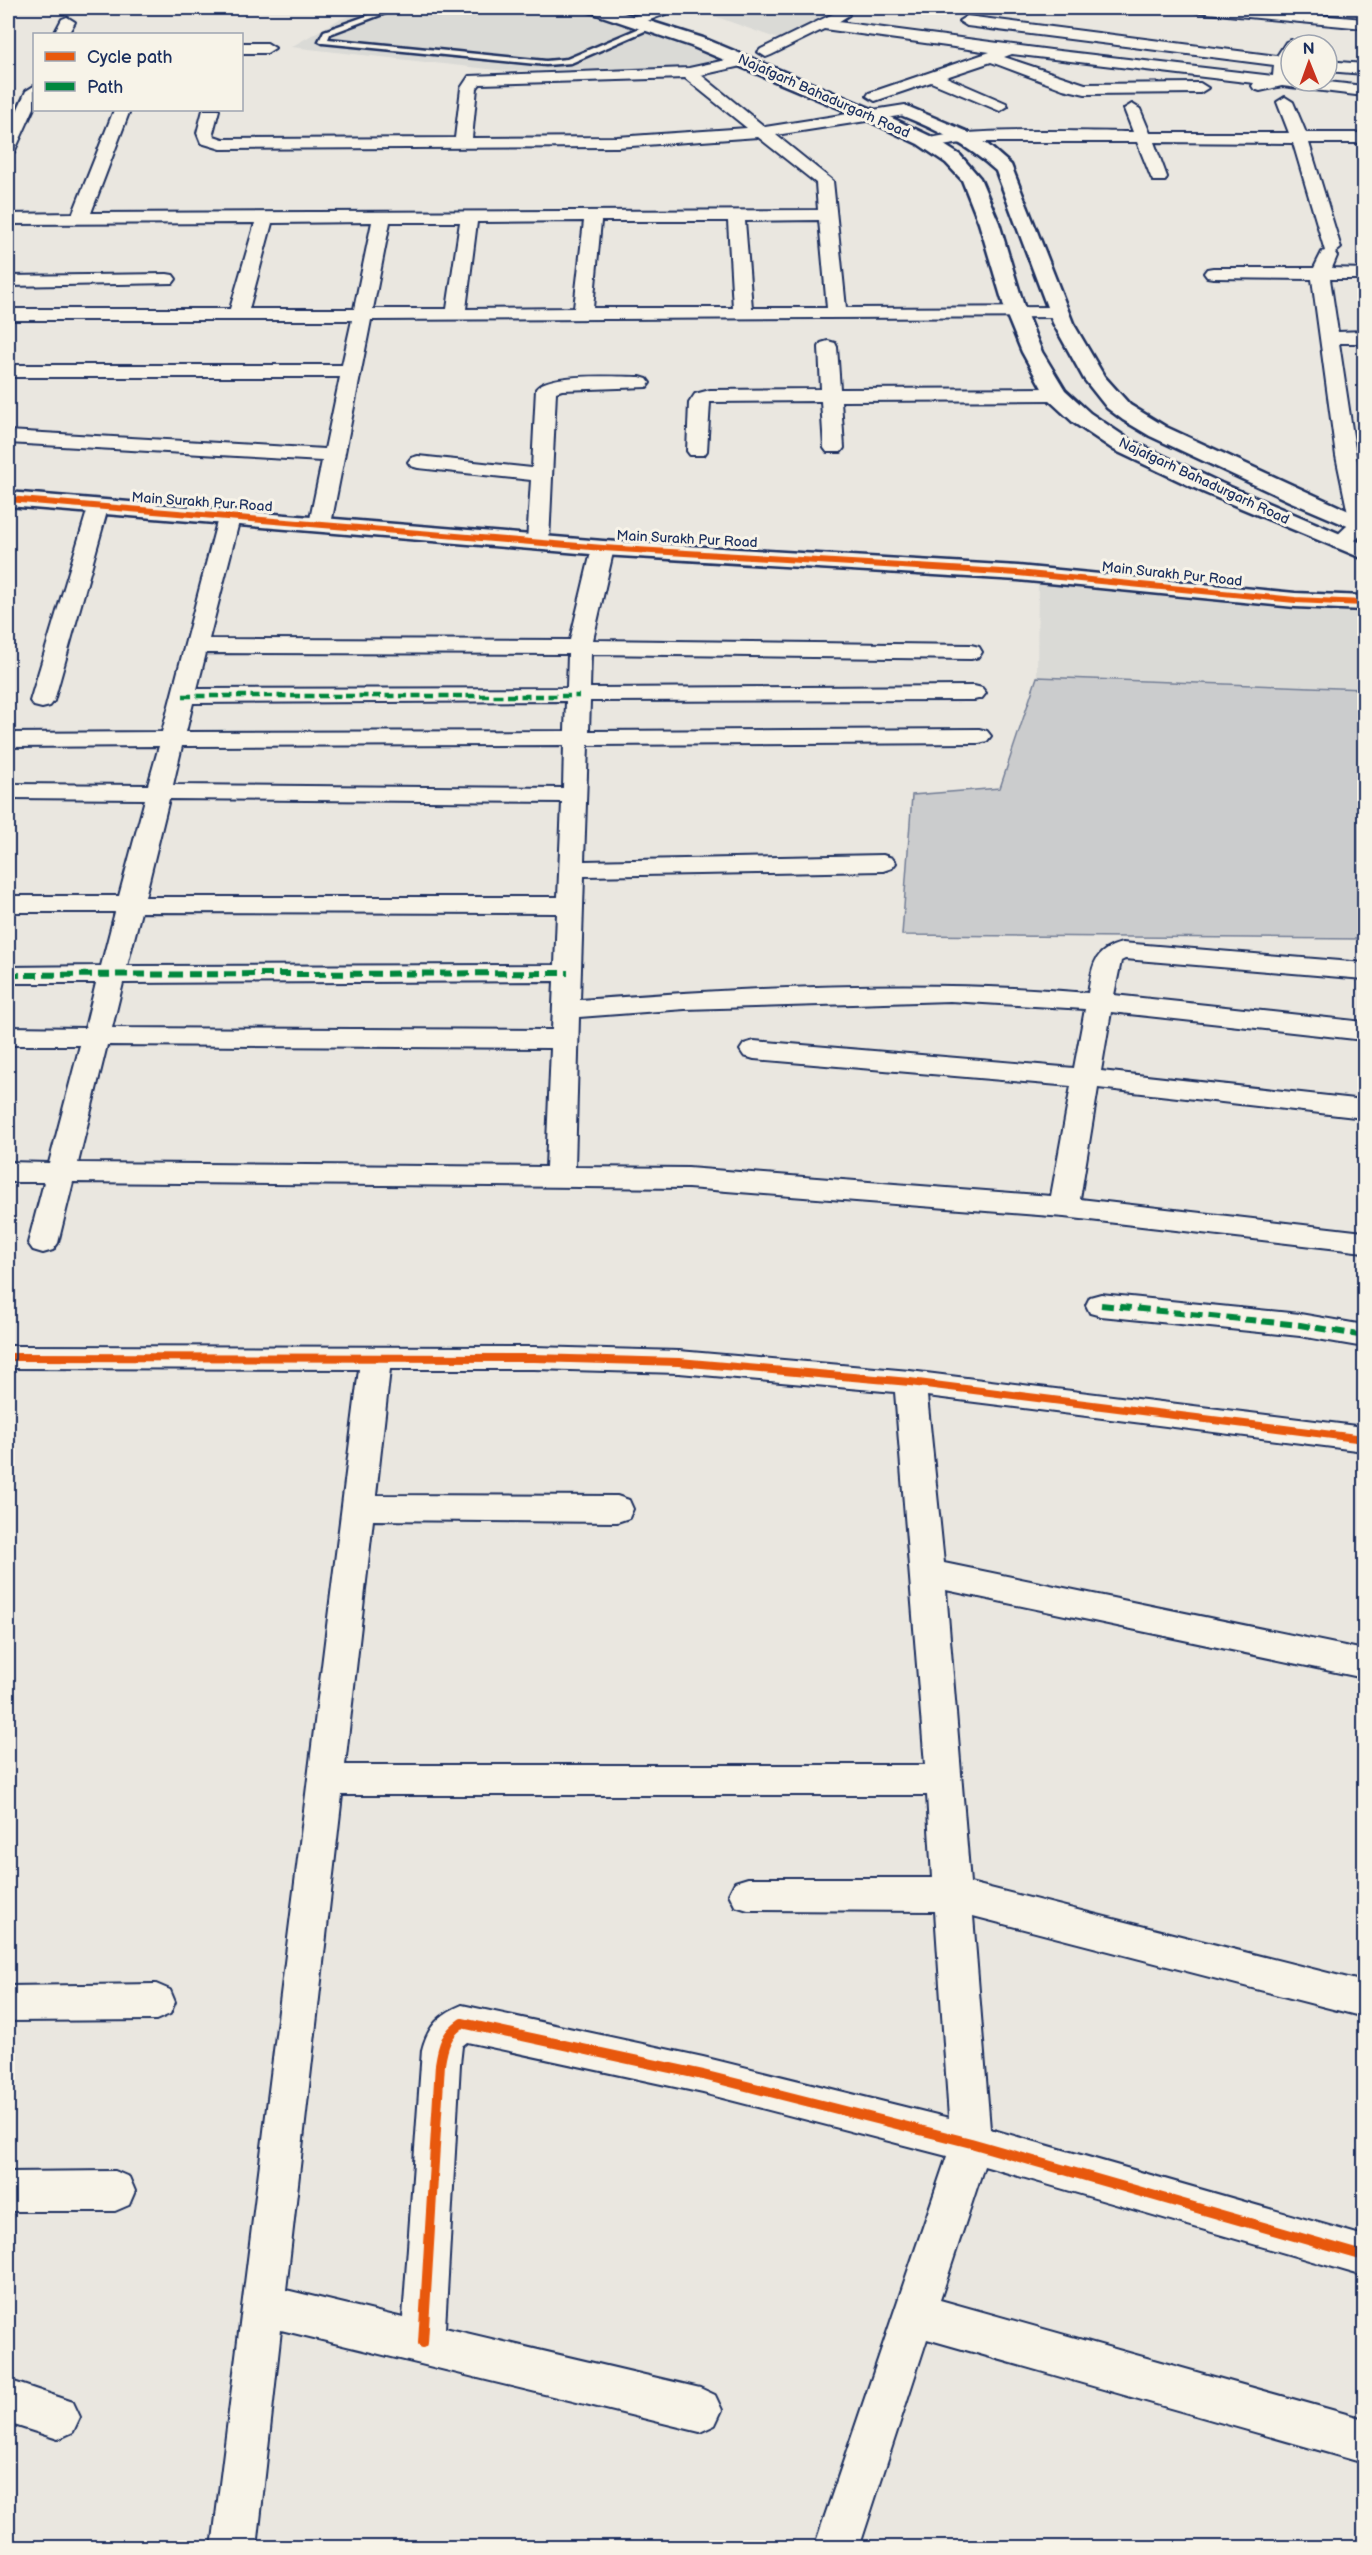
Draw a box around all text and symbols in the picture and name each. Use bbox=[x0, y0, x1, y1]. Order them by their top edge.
legend bbox=[33, 33, 243, 111]
north arrow bbox=[1279, 33, 1339, 93]
text: N bbox=[1303, 40, 1315, 59]
text: Cycle path bbox=[87, 47, 173, 68]
street label: Najafgarh Bahadurgarh Road bbox=[735, 50, 913, 142]
text: Path bbox=[87, 77, 123, 98]
street label: Najafgarh Bahadurgarh Road bbox=[1116, 434, 1292, 528]
street label: Main Surakh Pur Road bbox=[131, 489, 273, 515]
street label: Main Surakh Pur Road bbox=[616, 527, 758, 551]
street label: Main Surakh Pur Road bbox=[1101, 558, 1243, 590]

